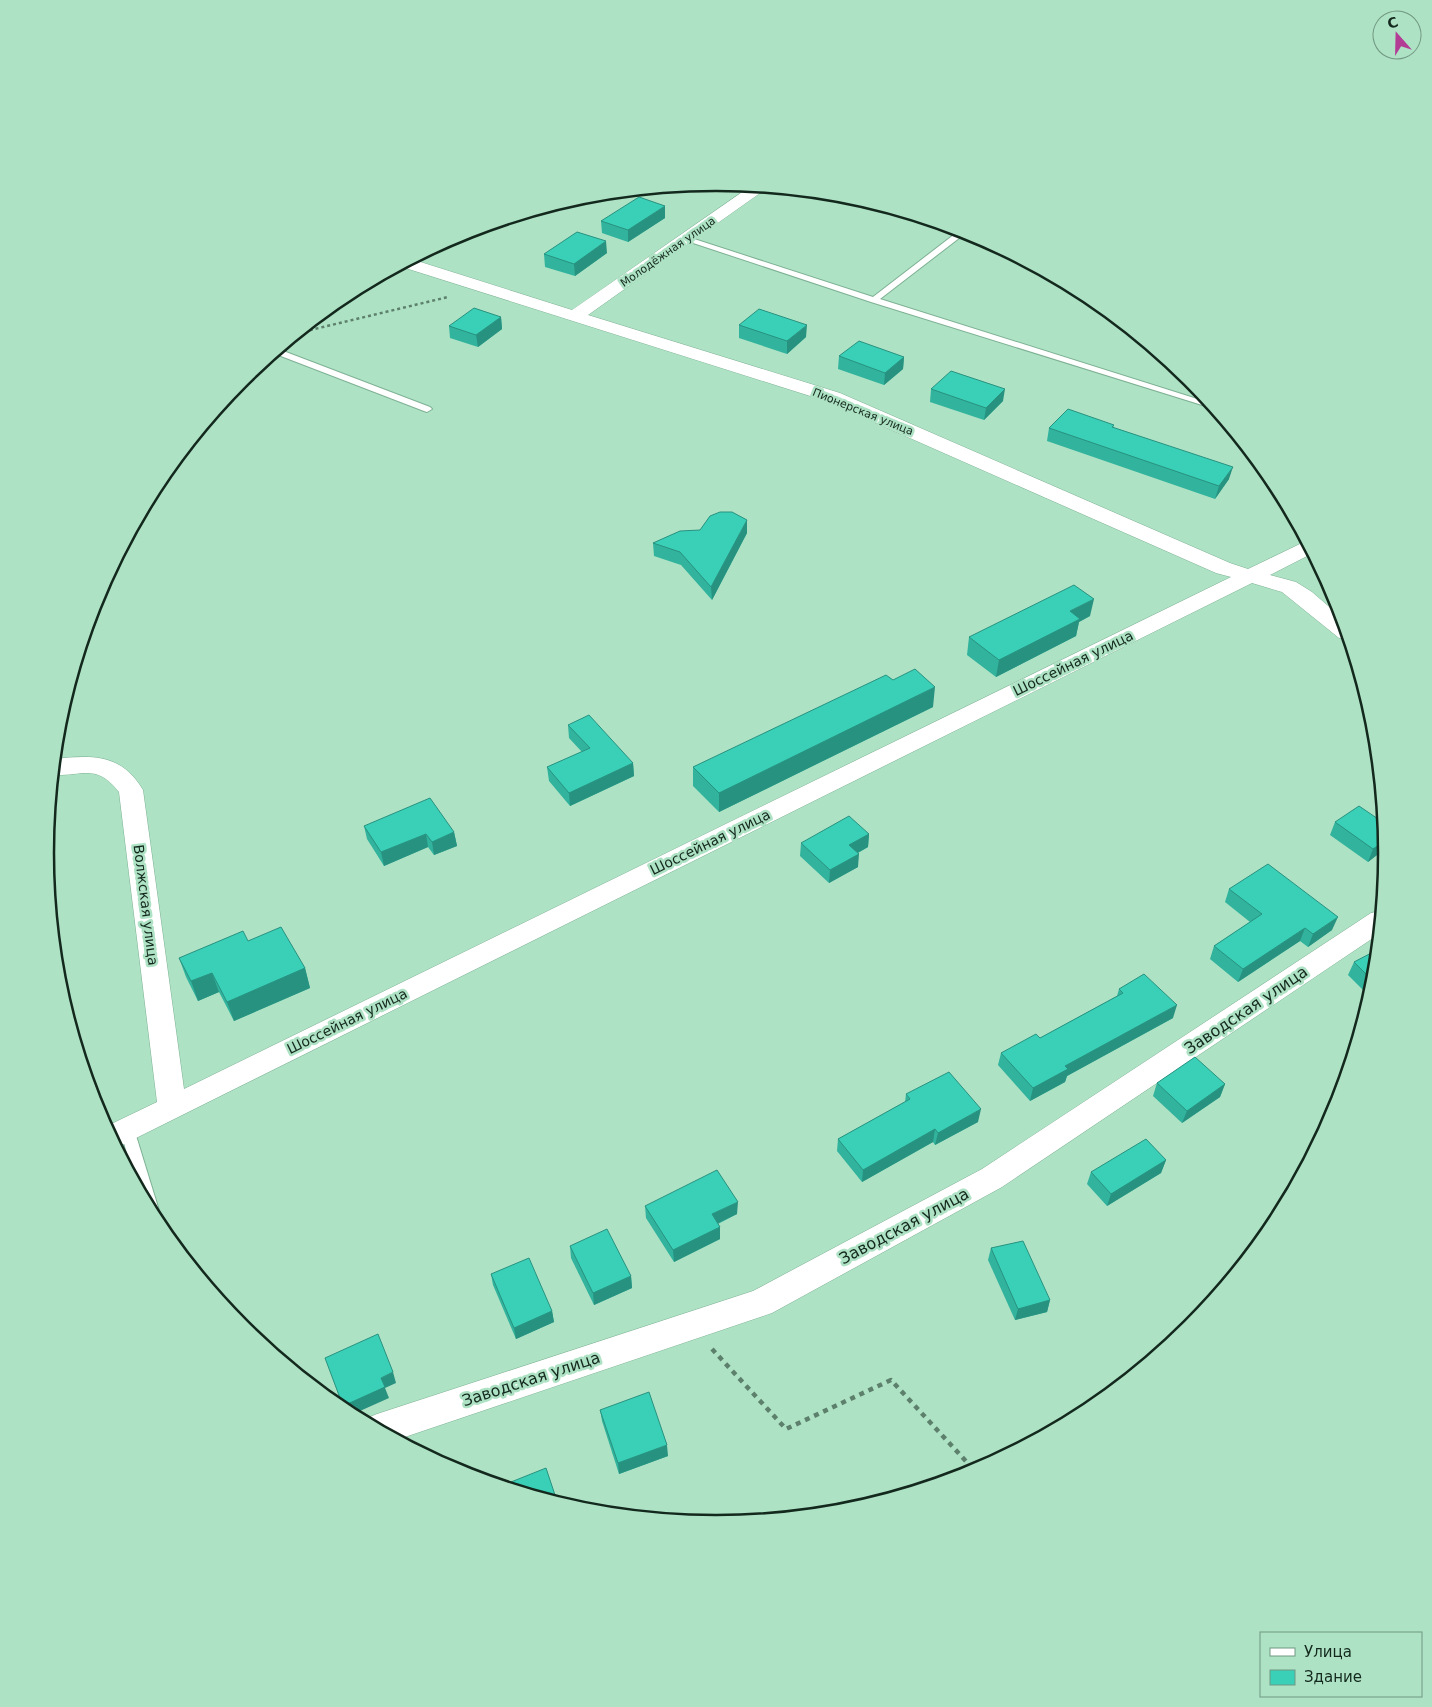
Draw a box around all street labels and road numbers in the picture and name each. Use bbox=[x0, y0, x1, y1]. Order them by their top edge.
street label: Молодёжная улица bbox=[618, 214, 718, 290]
street label: Пионерская улица bbox=[811, 386, 915, 438]
street label: Шоссейная улица bbox=[1010, 627, 1136, 699]
street label: Шоссейная улица bbox=[647, 806, 773, 878]
street label: Волжская улица bbox=[131, 844, 161, 966]
street label: Заводская улица bbox=[1181, 962, 1311, 1058]
street label: Шоссейная улица bbox=[284, 985, 410, 1057]
street label: Заводская улица bbox=[836, 1184, 972, 1268]
street label: Заводская улица bbox=[460, 1348, 602, 1410]

